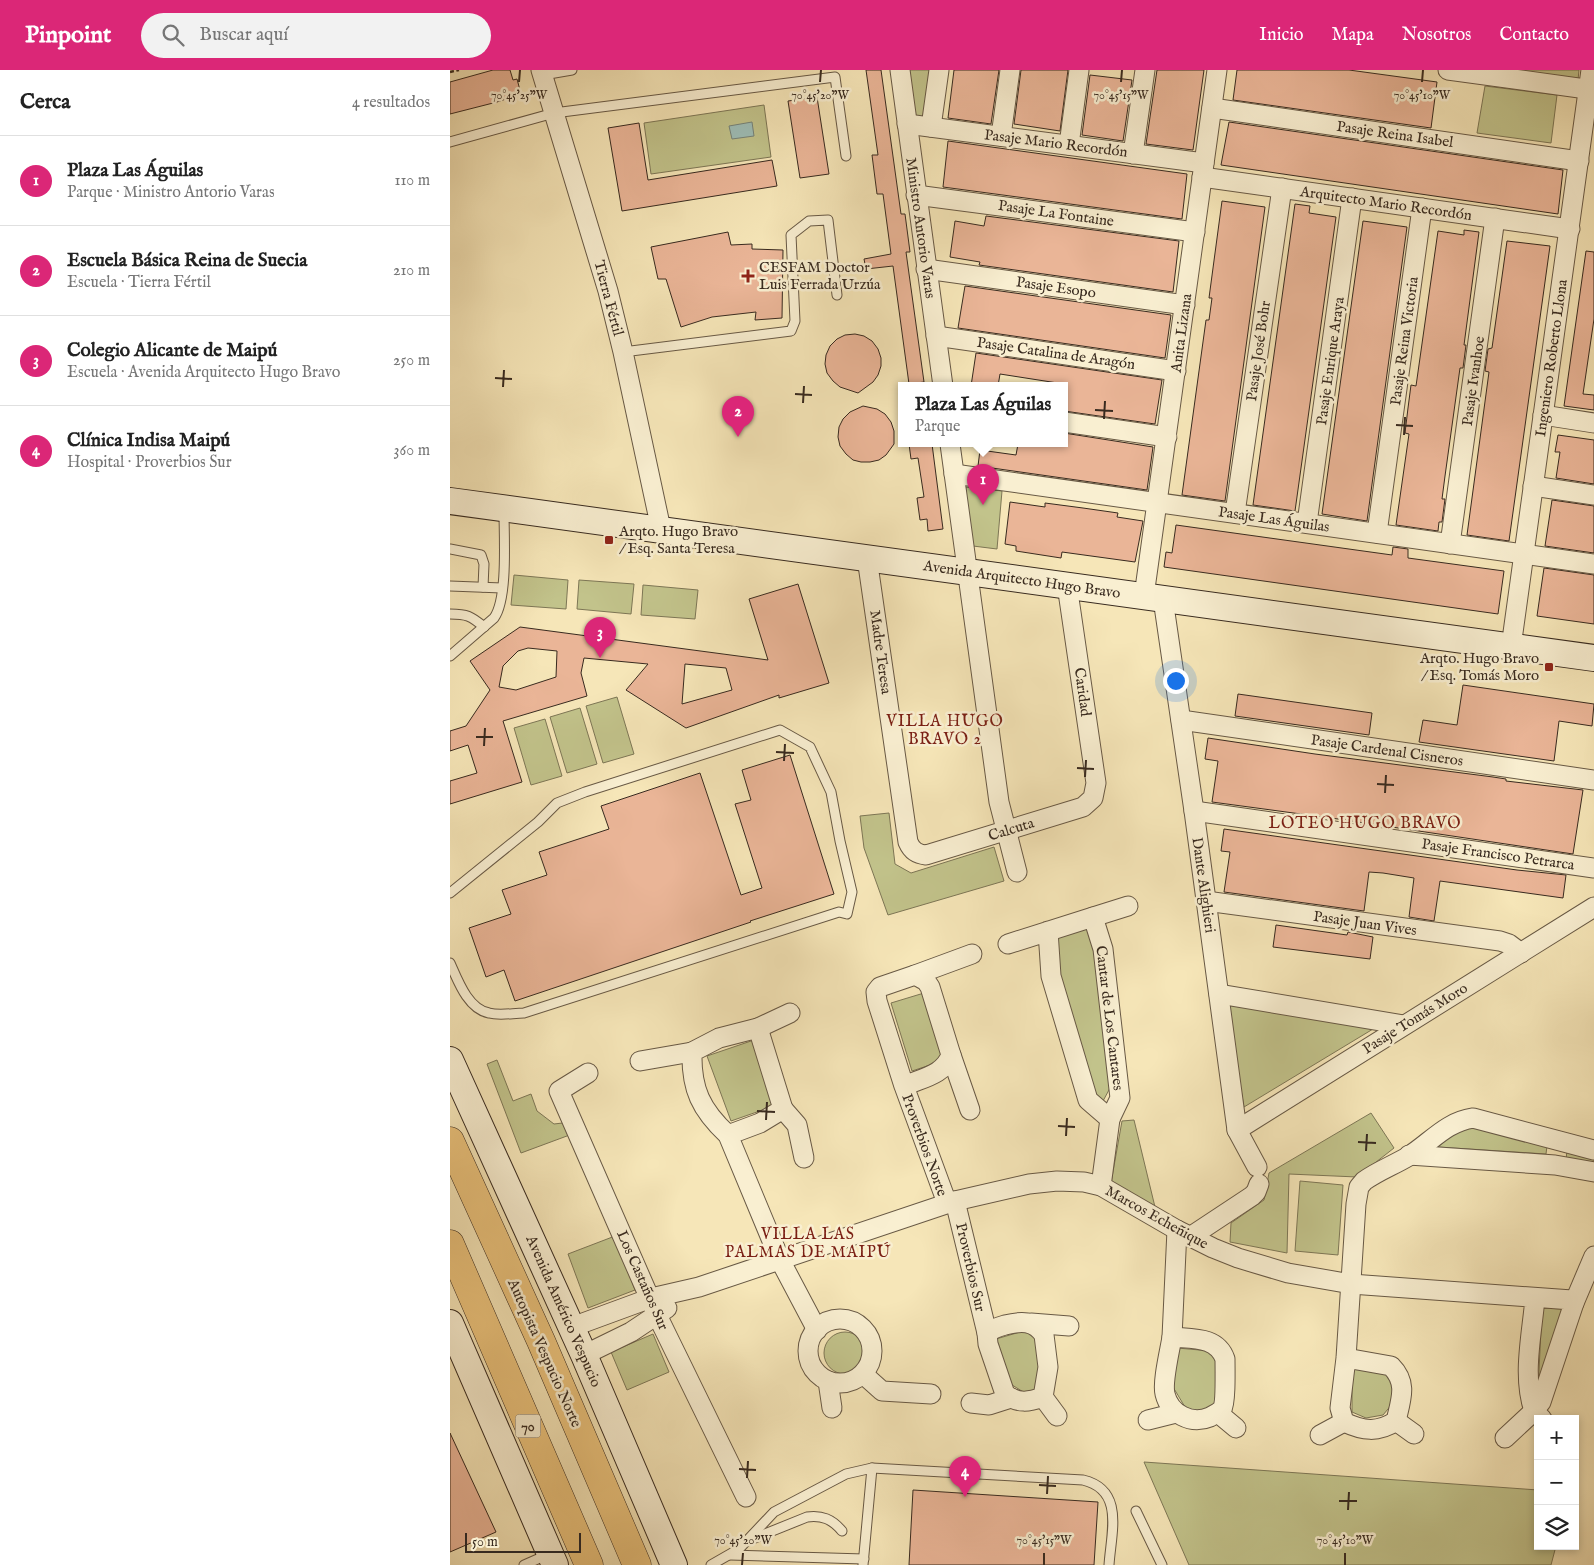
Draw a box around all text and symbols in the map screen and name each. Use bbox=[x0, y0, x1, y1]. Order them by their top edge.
search box bbox=[141, 13, 491, 58]
text: Pinpoint bbox=[25, 20, 111, 51]
icon: search bbox=[159, 21, 187, 49]
text: Buscar aquí bbox=[199, 23, 288, 47]
text: Inicio bbox=[1259, 24, 1304, 47]
text: Mapa bbox=[1332, 24, 1374, 47]
text: Nosotros bbox=[1402, 24, 1471, 47]
text: Contacto bbox=[1499, 24, 1569, 47]
text: 70°45'25"W bbox=[491, 88, 548, 103]
text: 70°45'20"W bbox=[791, 88, 849, 103]
text: 70°45'15"W bbox=[1093, 88, 1149, 103]
text: 70°45'10"W bbox=[1394, 88, 1451, 103]
text: Cerca bbox=[20, 89, 70, 116]
text: 4 resultados bbox=[352, 93, 430, 113]
street label: Pasaje Reina Isabel bbox=[1335, 117, 1455, 152]
street label: Pasaje Mario Recordón bbox=[983, 125, 1129, 162]
street label: Ministro Antorio Varas bbox=[901, 156, 940, 300]
text: Plaza Las Águilas bbox=[67, 159, 203, 183]
text: 1 bbox=[33, 171, 39, 191]
text: 110 m bbox=[394, 171, 430, 191]
street label: Arquitecto Mario Recordón bbox=[1298, 182, 1473, 225]
text: Parque · Ministro Antorio Varas bbox=[67, 183, 275, 203]
street label: Pasaje La Fontaine bbox=[997, 196, 1115, 231]
text: Escuela Básica Reina de Suecia bbox=[67, 249, 308, 273]
street label: Tierra Fértil bbox=[589, 258, 628, 339]
place label: CESFAM Doctor Luis Ferrada Urzúa bbox=[759, 258, 881, 294]
text: 2 bbox=[32, 261, 40, 281]
text: 210 m bbox=[393, 261, 430, 281]
marker: CESFAM Doctor Luis Ferrada Urzúa bbox=[741, 269, 755, 283]
street label: Pasaje Esopo bbox=[1015, 272, 1097, 303]
text: Escuela · Tierra Fértil bbox=[67, 273, 211, 293]
street label: Pasaje Reina Victoria bbox=[1386, 275, 1423, 407]
street label: Ingeniero Roberto Llona bbox=[1531, 278, 1572, 438]
street label: Anita Lizana bbox=[1166, 292, 1197, 375]
street label: Pasaje Enrique Araya bbox=[1312, 295, 1349, 426]
street label: Pasaje José Bohr bbox=[1242, 299, 1275, 403]
street label: Pasaje Catalina de Aragón bbox=[976, 333, 1136, 374]
street label: Pasaje Ivanhoe bbox=[1458, 335, 1489, 427]
text: Colegio Alicante de Maipú bbox=[67, 339, 277, 363]
text: 3 bbox=[33, 351, 39, 371]
text: 250 m bbox=[393, 351, 430, 371]
text: Escuela · Avenida Arquitecto Hugo Bravo bbox=[67, 363, 340, 383]
popup bbox=[898, 382, 1068, 447]
text: Plaza Las Águilas bbox=[915, 393, 1051, 417]
pin: 2 bbox=[722, 396, 754, 437]
text: Parque bbox=[915, 417, 960, 437]
text: Clínica Indisa Maipú bbox=[67, 429, 230, 453]
text: 4 bbox=[32, 441, 40, 461]
text: 360 m bbox=[394, 441, 430, 461]
text: Hospital · Proverbios Sur bbox=[67, 453, 232, 473]
pin: 1 bbox=[967, 464, 999, 505]
street label: Pasaje Las Águilas bbox=[1217, 502, 1331, 537]
place label: Arqto. Hugo Bravo / Esq. Santa Teresa bbox=[618, 522, 738, 558]
marker: Arqto. Hugo Bravo / Esq. Santa Teresa bbox=[603, 534, 615, 546]
street label: Avenida Arquitecto Hugo Bravo bbox=[921, 556, 1122, 603]
street label: Madre Teresa bbox=[865, 609, 896, 696]
pin: 3 bbox=[584, 617, 616, 658]
place label: Arqto. Hugo Bravo / Esq. Tomás Moro bbox=[1419, 649, 1539, 685]
marker: Arqto. Hugo Bravo / Esq. Tomás Moro bbox=[1543, 661, 1555, 673]
street label: Caridad bbox=[1070, 666, 1095, 719]
your location bbox=[1163, 668, 1189, 694]
district label: VILLA HUGO BRAVO 2 bbox=[885, 712, 1004, 750]
street label: Pasaje Cardenal Cisneros bbox=[1310, 730, 1464, 771]
street label: Calcuta bbox=[986, 813, 1037, 845]
district label: LOTEO HUGO BRAVO bbox=[1269, 814, 1461, 834]
street label: Pasaje Francisco Petrarca bbox=[1420, 834, 1576, 875]
street label: Dante Alighieri bbox=[1187, 836, 1220, 934]
street label: Pasaje Juan Vives bbox=[1312, 907, 1418, 940]
street label: Cantar de Los Cantares bbox=[1091, 945, 1128, 1091]
street label: Pasaje Tomás Moro bbox=[1359, 978, 1471, 1058]
street label: Proverbios Norte bbox=[897, 1091, 952, 1199]
street label: Marcos Echeñique bbox=[1102, 1181, 1212, 1254]
street label: Proverbios Sur bbox=[951, 1221, 990, 1314]
district label: VILLA LAS PALMAS DE MAIPÚ bbox=[725, 1225, 891, 1263]
street label: Los Castaños Sur bbox=[612, 1227, 673, 1333]
street label: Avenida Américo Vespucio bbox=[521, 1231, 606, 1390]
street label: Autopista Vespucio Norte bbox=[503, 1275, 586, 1430]
road number: 70 bbox=[516, 1414, 540, 1438]
map controls bbox=[1534, 1415, 1579, 1550]
button: + bbox=[1534, 1415, 1579, 1460]
pin: 4 bbox=[949, 1456, 981, 1497]
button: − bbox=[1534, 1460, 1579, 1505]
button: layers bbox=[1534, 1505, 1579, 1550]
scale bar bbox=[465, 1530, 581, 1553]
text: 50 m bbox=[472, 1533, 498, 1551]
text: 70°45'20"W bbox=[714, 1533, 772, 1548]
text: 70°45'15"W bbox=[1016, 1533, 1072, 1548]
text: 70°45'10"W bbox=[1317, 1533, 1374, 1548]

